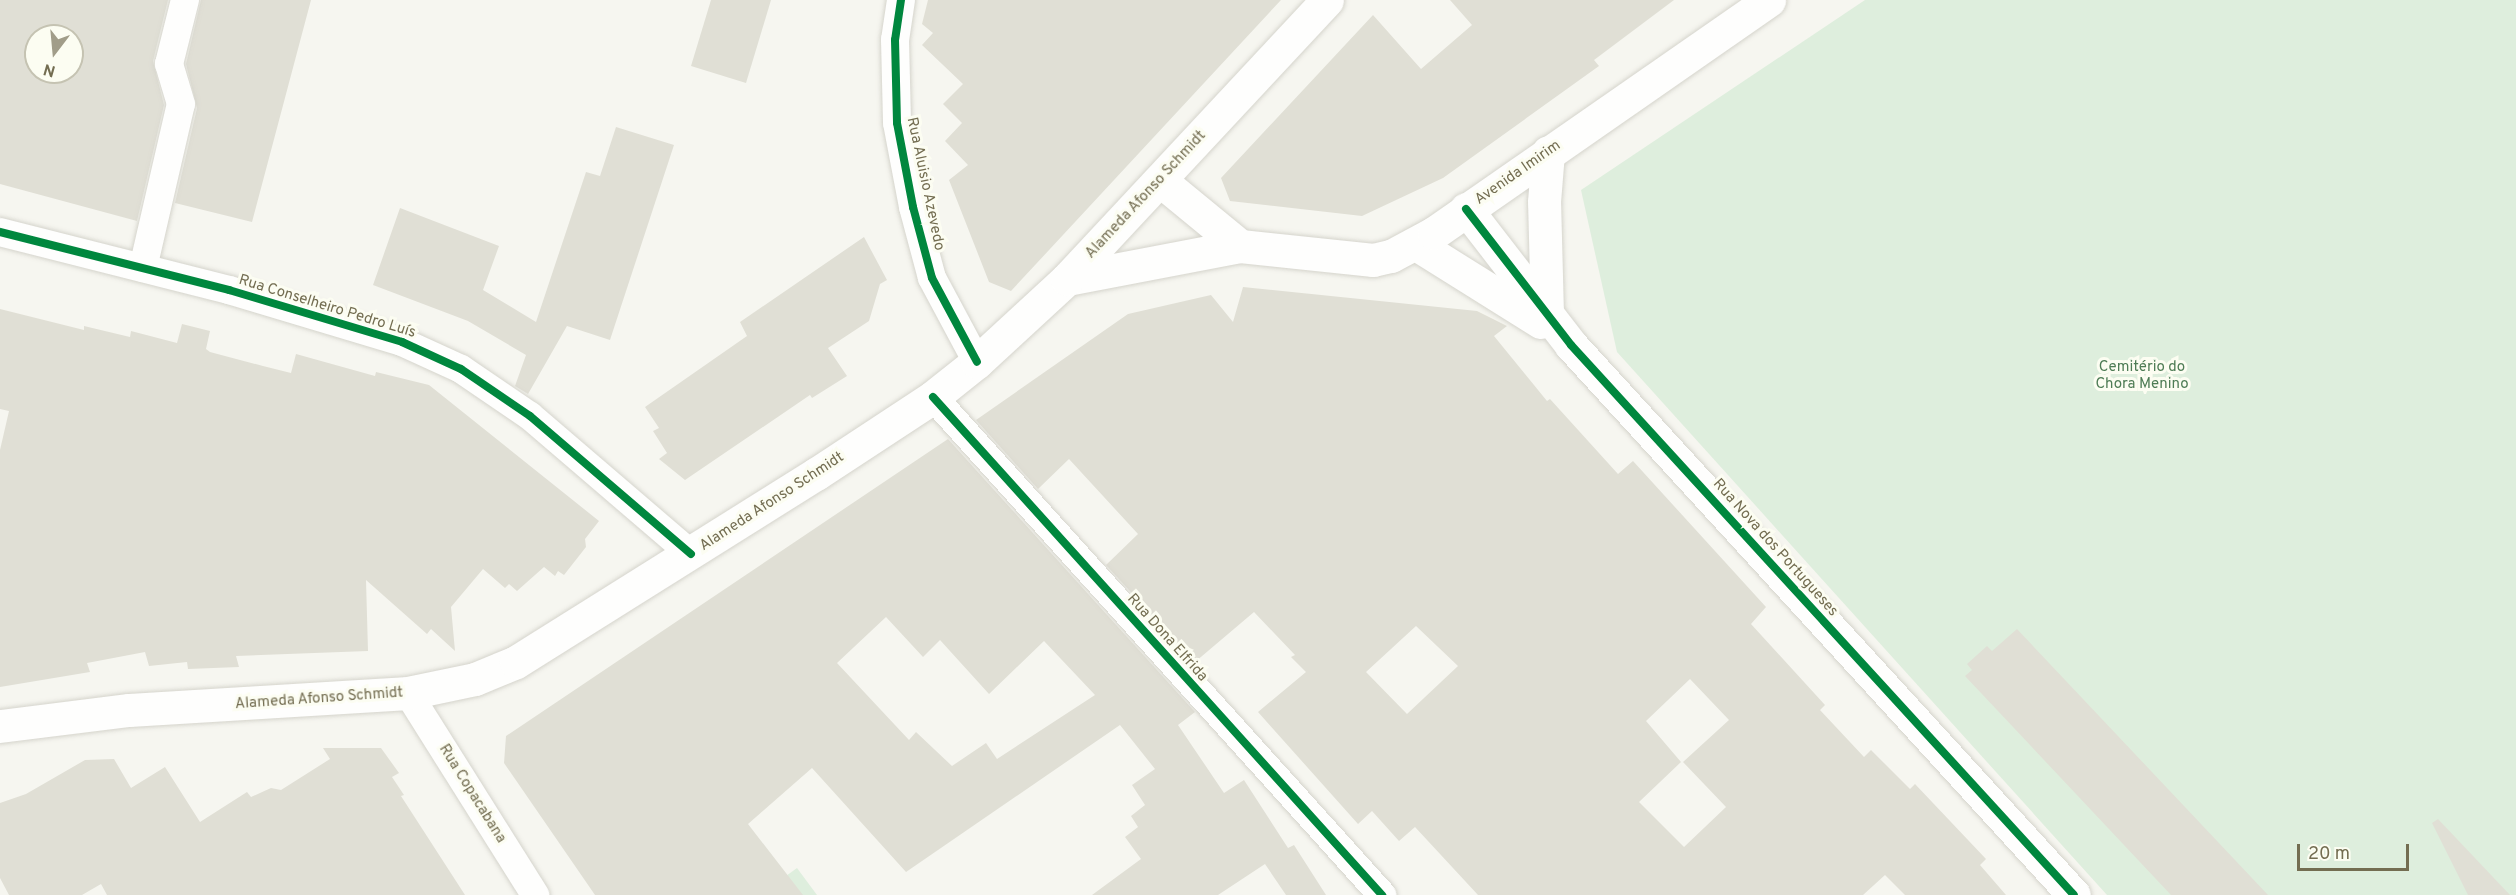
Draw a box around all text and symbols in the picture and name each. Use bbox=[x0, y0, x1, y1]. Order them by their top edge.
north arrow bbox=[24, 24, 84, 84]
text: N bbox=[41, 58, 58, 81]
street label: Rua Aluisio Azevedo bbox=[902, 115, 948, 253]
street label: Alameda Afonso Schmidt bbox=[1082, 127, 1210, 263]
street label: Avenida Imirim bbox=[1472, 137, 1564, 209]
street label: Rua Conselheiro Pedro Luís bbox=[236, 271, 418, 343]
park label: Cemitério do Chora Menino bbox=[2095, 358, 2189, 393]
street label: Alameda Afonso Schmidt bbox=[696, 448, 848, 556]
street label: Rua Nova dos Portugueses bbox=[1709, 476, 1841, 620]
street label: Rua Dona Elfrida bbox=[1123, 590, 1211, 686]
street label: Alameda Afonso Schmidt bbox=[234, 684, 404, 714]
street label: Rua Copacabana bbox=[434, 741, 510, 847]
scale bar bbox=[2300, 832, 2412, 870]
text: 20 m bbox=[2308, 843, 2350, 866]

